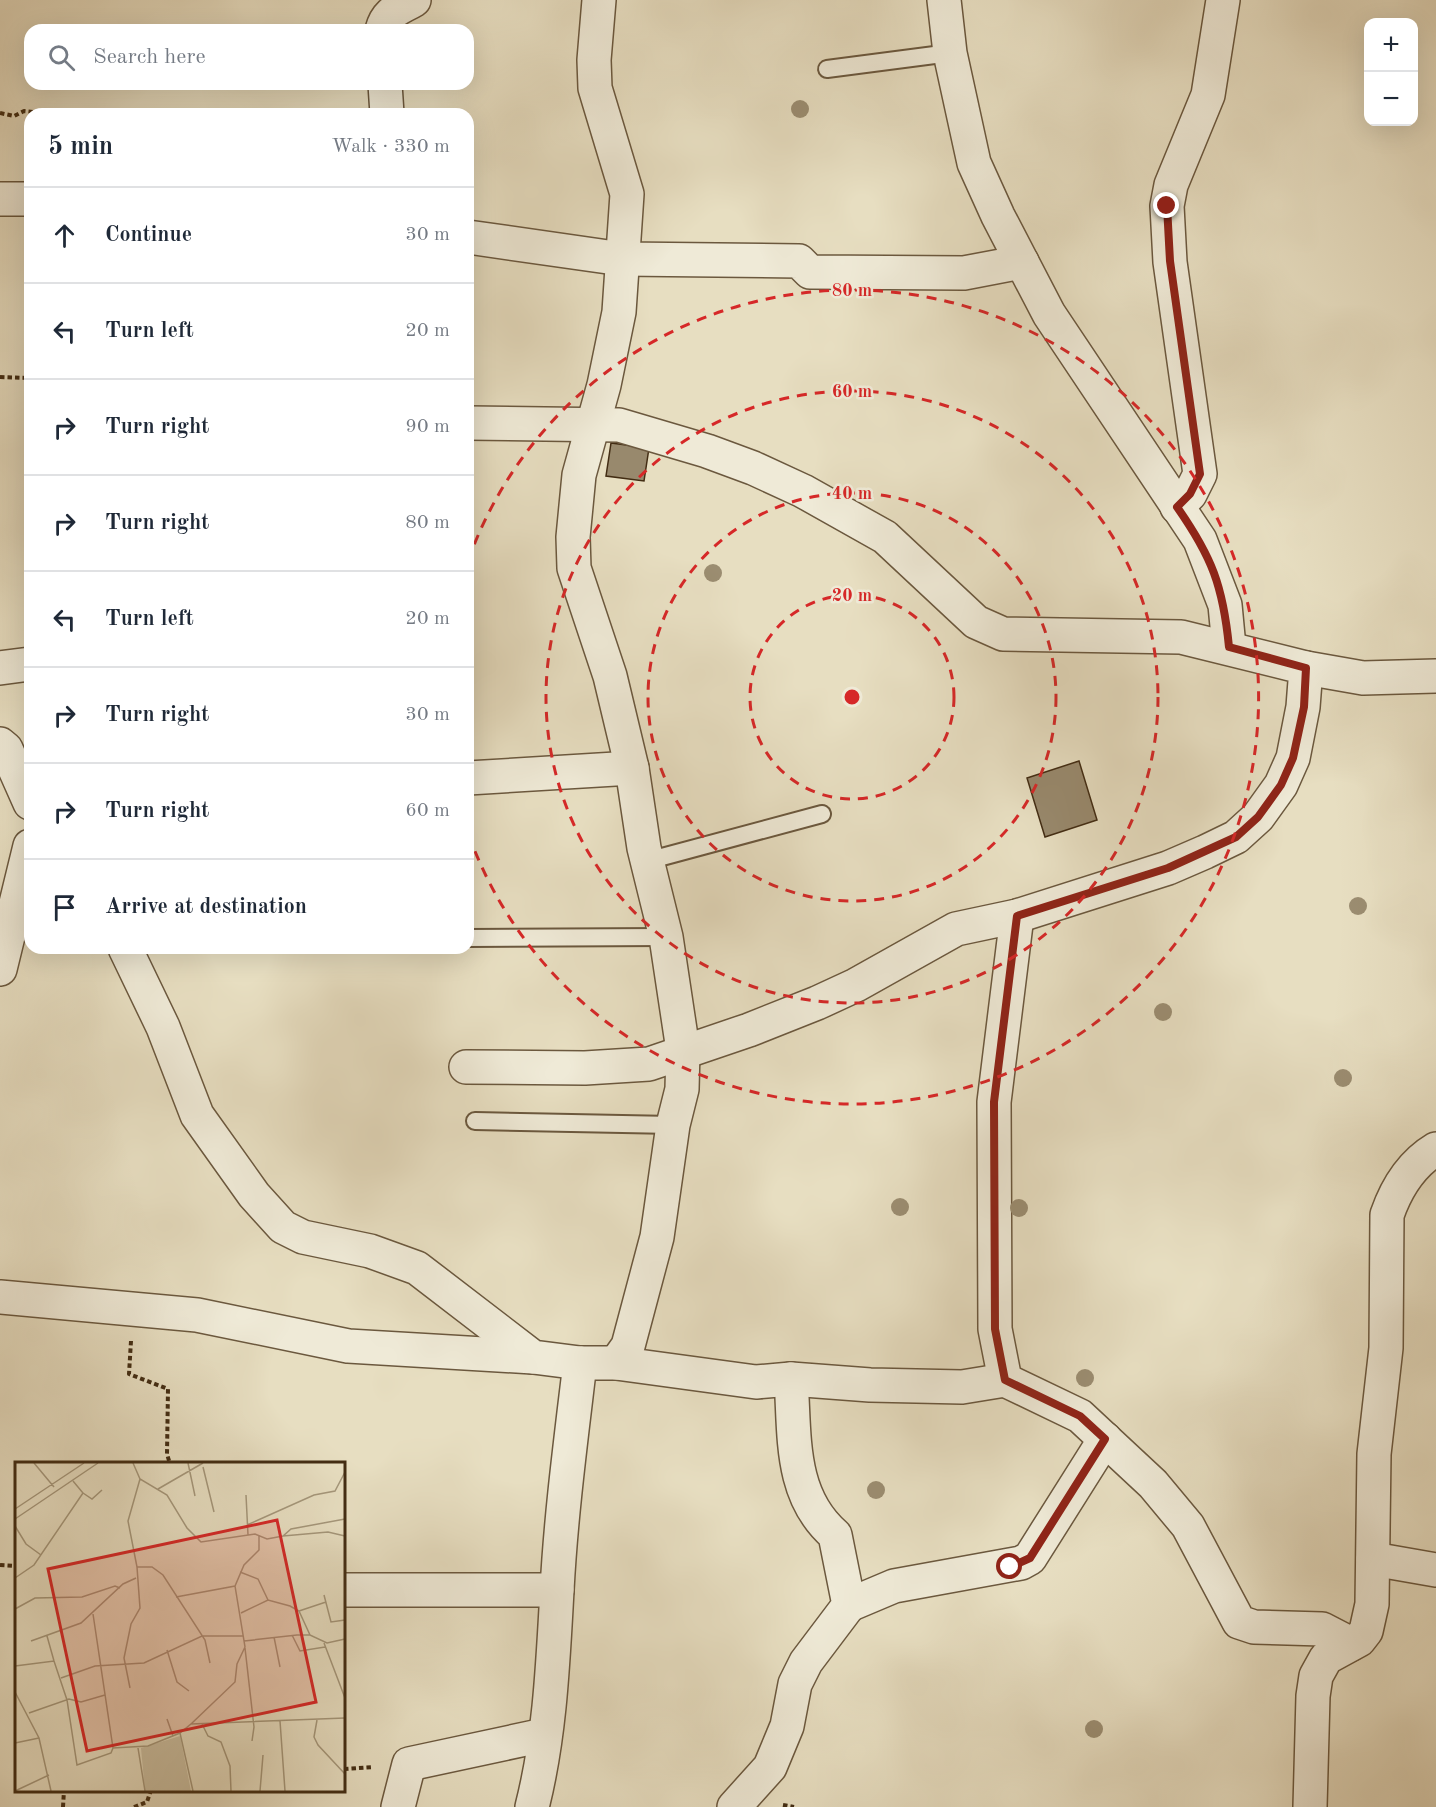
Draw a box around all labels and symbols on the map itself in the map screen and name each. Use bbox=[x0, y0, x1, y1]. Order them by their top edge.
route end bbox=[1153, 192, 1179, 218]
text: 80 m bbox=[832, 282, 872, 300]
text: 60 m bbox=[832, 383, 872, 401]
text: 40 m bbox=[832, 485, 872, 503]
text: 20 m bbox=[832, 587, 872, 605]
centre of rings bbox=[842, 687, 862, 707]
inset map bbox=[15, 1462, 345, 1792]
route start bbox=[996, 1553, 1022, 1579]

